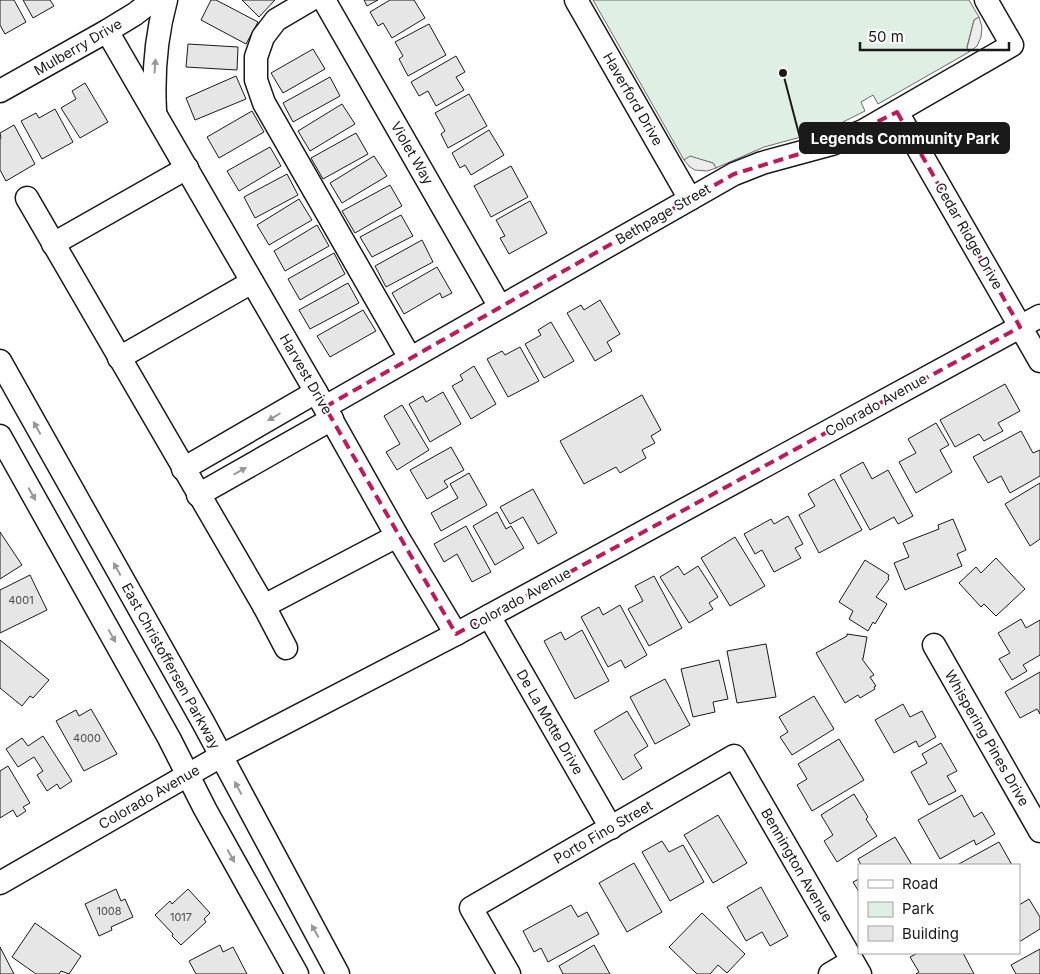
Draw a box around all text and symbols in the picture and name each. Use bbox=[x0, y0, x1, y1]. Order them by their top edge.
street label: Mulberry Drive bbox=[31, 15, 125, 79]
scale bar bbox=[860, 20, 1009, 52]
text: 50 m bbox=[868, 27, 904, 46]
street label: Haverford Drive bbox=[600, 49, 667, 148]
one-way arrow bbox=[151, 57, 159, 73]
street label: Violet Way bbox=[388, 118, 437, 187]
callout: Legends Community Park bbox=[800, 123, 1009, 153]
text: Legends Community Park bbox=[811, 129, 1000, 148]
street label: Bethpage Street bbox=[612, 179, 714, 248]
street label: Cedar Ridge Drive bbox=[932, 179, 1007, 292]
street label: Harvest Drive bbox=[277, 330, 336, 417]
street label: Colorado Avenue bbox=[822, 370, 930, 440]
one-way arrow bbox=[267, 413, 282, 421]
one-way arrow bbox=[33, 421, 42, 434]
one-way arrow bbox=[234, 467, 247, 476]
one-way arrow bbox=[28, 487, 37, 501]
one-way arrow bbox=[113, 562, 121, 576]
street label: Colorado Avenue bbox=[466, 564, 574, 634]
street label: East Christoffersen Parkway bbox=[119, 580, 224, 752]
house number: 4001 bbox=[8, 593, 34, 607]
one-way arrow bbox=[108, 628, 116, 643]
street label: De La Motte Drive bbox=[513, 666, 587, 777]
street label: Whispering Pines Drive bbox=[942, 667, 1033, 809]
house number: 4000 bbox=[73, 731, 101, 745]
street label: Colorado Avenue bbox=[95, 761, 202, 832]
one-way arrow bbox=[233, 781, 242, 795]
street label: Porto Fino Street bbox=[550, 796, 656, 867]
street label: Bennington Avenue bbox=[758, 805, 837, 925]
one-way arrow bbox=[227, 848, 235, 863]
legend bbox=[858, 864, 1020, 954]
text: Road bbox=[902, 874, 938, 893]
text: Park bbox=[902, 899, 935, 918]
house number: 1008 bbox=[96, 904, 122, 918]
house number: 1017 bbox=[170, 910, 192, 924]
text: Building bbox=[902, 924, 959, 943]
one-way arrow bbox=[310, 925, 319, 938]

